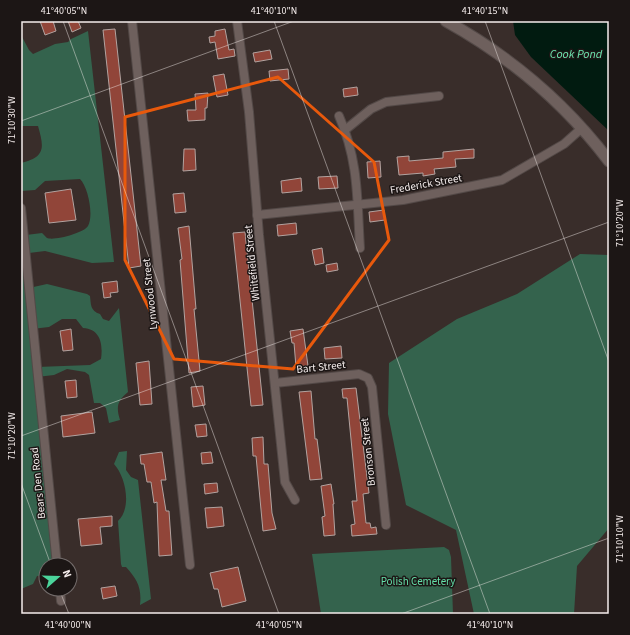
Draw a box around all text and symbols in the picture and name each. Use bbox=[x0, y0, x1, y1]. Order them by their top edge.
text: 41°40'05"N bbox=[41, 4, 87, 18]
text: 41°40'10"N bbox=[251, 4, 297, 18]
text: 41°40'15"N bbox=[462, 4, 508, 18]
water label: Cook Pond bbox=[550, 46, 603, 63]
text: 71°10'30"W bbox=[5, 96, 19, 144]
street label: Frederick Street bbox=[389, 170, 463, 198]
text: 71°10'20"W bbox=[613, 199, 627, 247]
street label: Whitefield Street bbox=[241, 224, 263, 302]
street label: Lynwood Street bbox=[139, 257, 161, 330]
street label: Bart Street bbox=[296, 357, 347, 377]
text: 71°10'20"W bbox=[5, 412, 19, 460]
street label: Bronson Street bbox=[357, 417, 379, 487]
street label: Bears Den Road bbox=[27, 446, 49, 520]
text: 71°10'10"W bbox=[613, 515, 627, 563]
north arrow bbox=[38, 557, 78, 597]
text: N bbox=[59, 568, 75, 580]
park label: Polish Cemetery bbox=[381, 574, 455, 589]
text: 41°40'00"N bbox=[45, 618, 91, 632]
text: 41°40'05"N bbox=[256, 618, 302, 632]
text: 41°40'10"N bbox=[467, 618, 513, 632]

